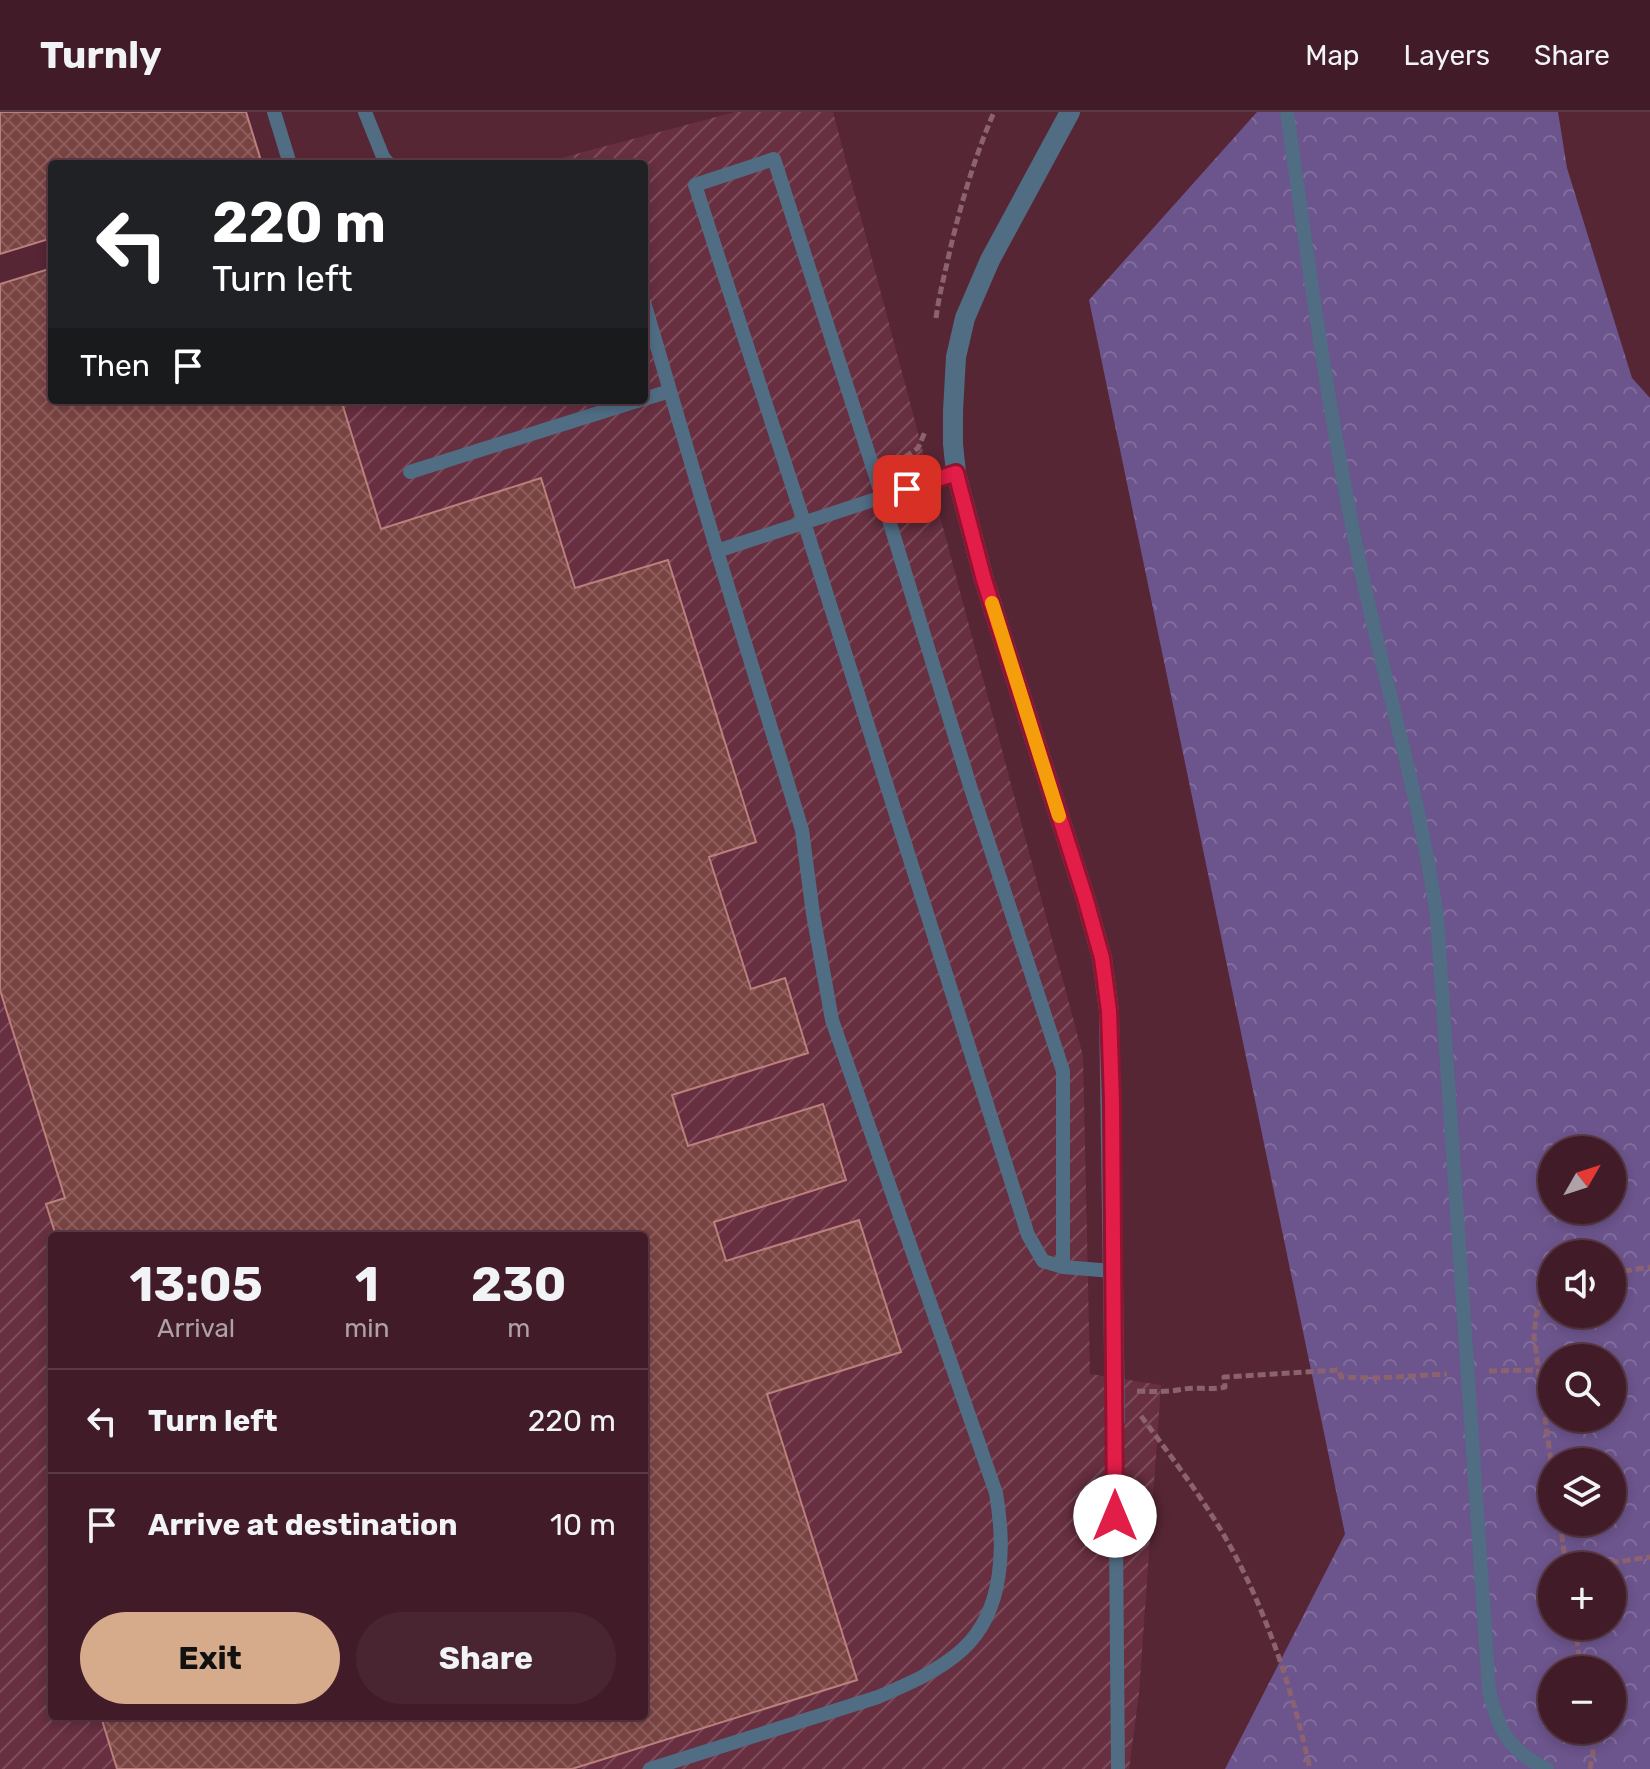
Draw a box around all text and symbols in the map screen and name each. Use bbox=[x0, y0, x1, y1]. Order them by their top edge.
text: Turnly bbox=[40, 32, 162, 78]
text: Map bbox=[1305, 39, 1360, 72]
text: Layers bbox=[1404, 39, 1490, 72]
text: Share bbox=[1534, 39, 1610, 72]
text: 220 m bbox=[212, 190, 386, 256]
icon: left bbox=[80, 192, 184, 296]
text: Turn left bbox=[212, 257, 353, 300]
icon: arrive bbox=[166, 344, 210, 388]
text: Then bbox=[80, 348, 150, 384]
pin bbox=[873, 455, 941, 523]
icon: arrive bbox=[885, 467, 929, 511]
north arrow bbox=[1538, 1136, 1626, 1224]
map controls bbox=[1538, 1136, 1626, 1744]
button: sound bbox=[1538, 1240, 1626, 1328]
text: 13:05 bbox=[130, 1256, 263, 1313]
text: 1 bbox=[355, 1256, 379, 1313]
text: 230 bbox=[471, 1256, 566, 1313]
text: Arrival bbox=[157, 1313, 235, 1344]
text: min bbox=[344, 1313, 389, 1344]
text: m bbox=[507, 1313, 530, 1344]
button: search bbox=[1538, 1344, 1626, 1432]
icon: left bbox=[80, 1399, 124, 1443]
text: Turn left bbox=[148, 1403, 278, 1439]
text: 220 m bbox=[528, 1403, 616, 1439]
button: layers bbox=[1538, 1448, 1626, 1536]
position arrow bbox=[1073, 1474, 1157, 1558]
icon: arrive bbox=[80, 1503, 124, 1547]
text: Arrive at destination bbox=[148, 1507, 458, 1543]
text: 10 m bbox=[550, 1507, 616, 1543]
button: + bbox=[1538, 1552, 1626, 1640]
button: Exit bbox=[80, 1612, 340, 1704]
button: Share bbox=[356, 1612, 616, 1704]
button: − bbox=[1538, 1656, 1626, 1744]

